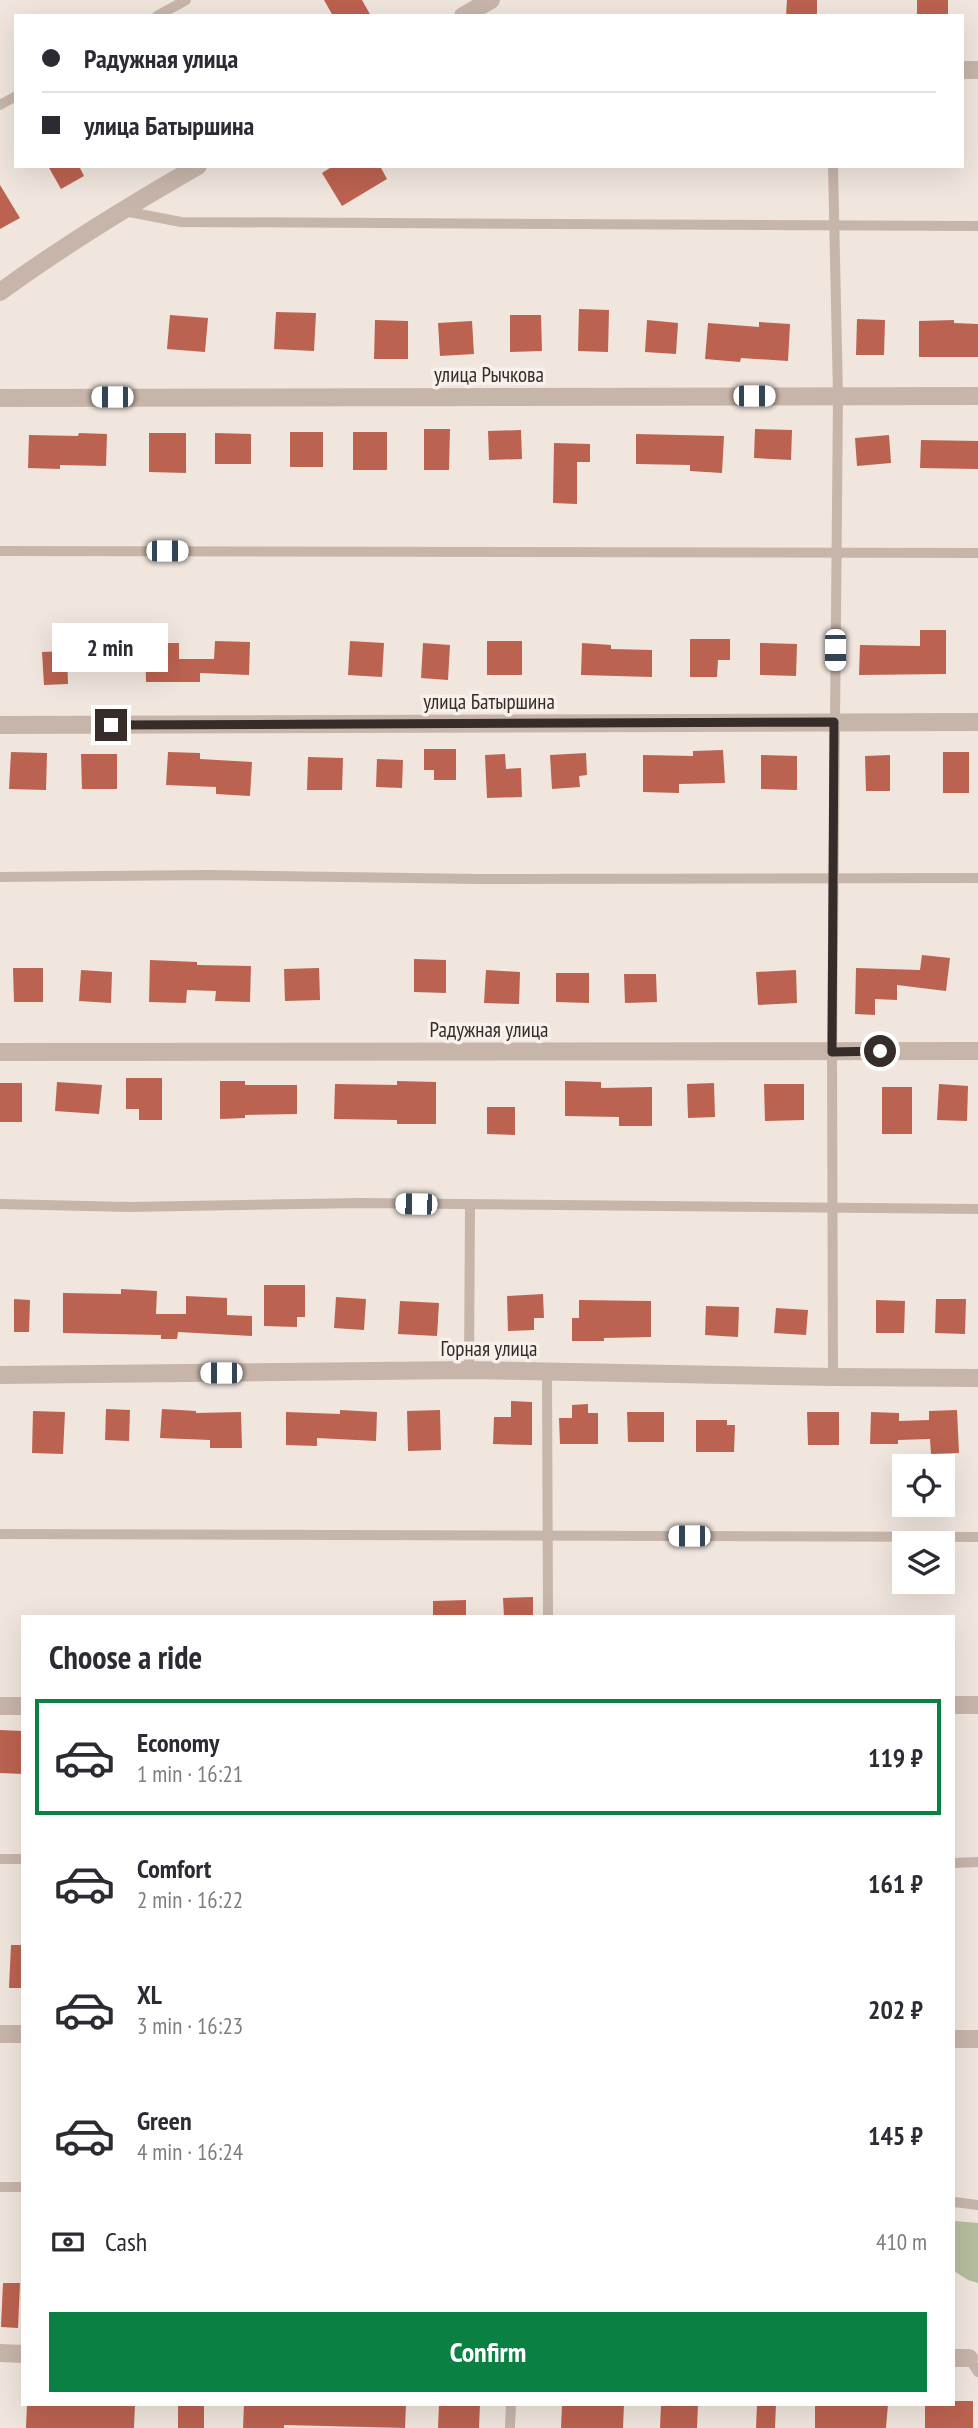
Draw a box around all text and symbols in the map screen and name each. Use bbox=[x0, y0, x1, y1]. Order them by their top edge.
text: Радужная улица bbox=[84, 42, 238, 75]
text: улица Батыршина bbox=[84, 109, 254, 142]
street label: улица Рычкова bbox=[434, 361, 544, 388]
car bbox=[734, 386, 776, 407]
car bbox=[92, 387, 134, 408]
car bbox=[147, 541, 189, 562]
callout: 2 min bbox=[53, 624, 169, 672]
car bbox=[825, 629, 846, 671]
text: 2 min bbox=[87, 633, 133, 662]
street label: улица Батыршина bbox=[423, 688, 555, 715]
route end bbox=[95, 709, 127, 741]
street label: Радужная улица bbox=[430, 1016, 548, 1043]
route start bbox=[864, 1035, 896, 1067]
car bbox=[395, 1193, 438, 1215]
street label: Горная улица bbox=[441, 1335, 537, 1362]
car bbox=[201, 1363, 243, 1384]
map controls bbox=[892, 1454, 955, 1594]
button: locate bbox=[892, 1454, 955, 1517]
car bbox=[669, 1526, 711, 1547]
button: layers bbox=[892, 1531, 955, 1594]
text: Choose a ride bbox=[49, 1636, 202, 1678]
icon: car bbox=[53, 1726, 116, 1789]
text: Economy bbox=[137, 1726, 219, 1759]
text: 119 ₽ bbox=[868, 1741, 923, 1774]
text: 1 min · 16:21 bbox=[137, 1759, 243, 1788]
icon: car bbox=[53, 1852, 116, 1915]
text: Comfort bbox=[137, 1852, 211, 1885]
text: 161 ₽ bbox=[868, 1867, 923, 1900]
text: 2 min · 16:22 bbox=[137, 1885, 243, 1914]
icon: car bbox=[53, 1978, 116, 2041]
text: XL bbox=[137, 1978, 162, 2011]
text: 202 ₽ bbox=[868, 1993, 923, 2026]
text: 3 min · 16:23 bbox=[137, 2011, 243, 2040]
icon: car bbox=[53, 2104, 116, 2167]
text: Green bbox=[137, 2104, 192, 2137]
text: 145 ₽ bbox=[868, 2119, 923, 2152]
text: 4 min · 16:24 bbox=[137, 2137, 243, 2166]
icon: cash bbox=[49, 2223, 87, 2261]
text: Cash bbox=[105, 2225, 147, 2258]
text: 410 m bbox=[876, 2227, 927, 2256]
button: Confirm bbox=[49, 2312, 927, 2392]

